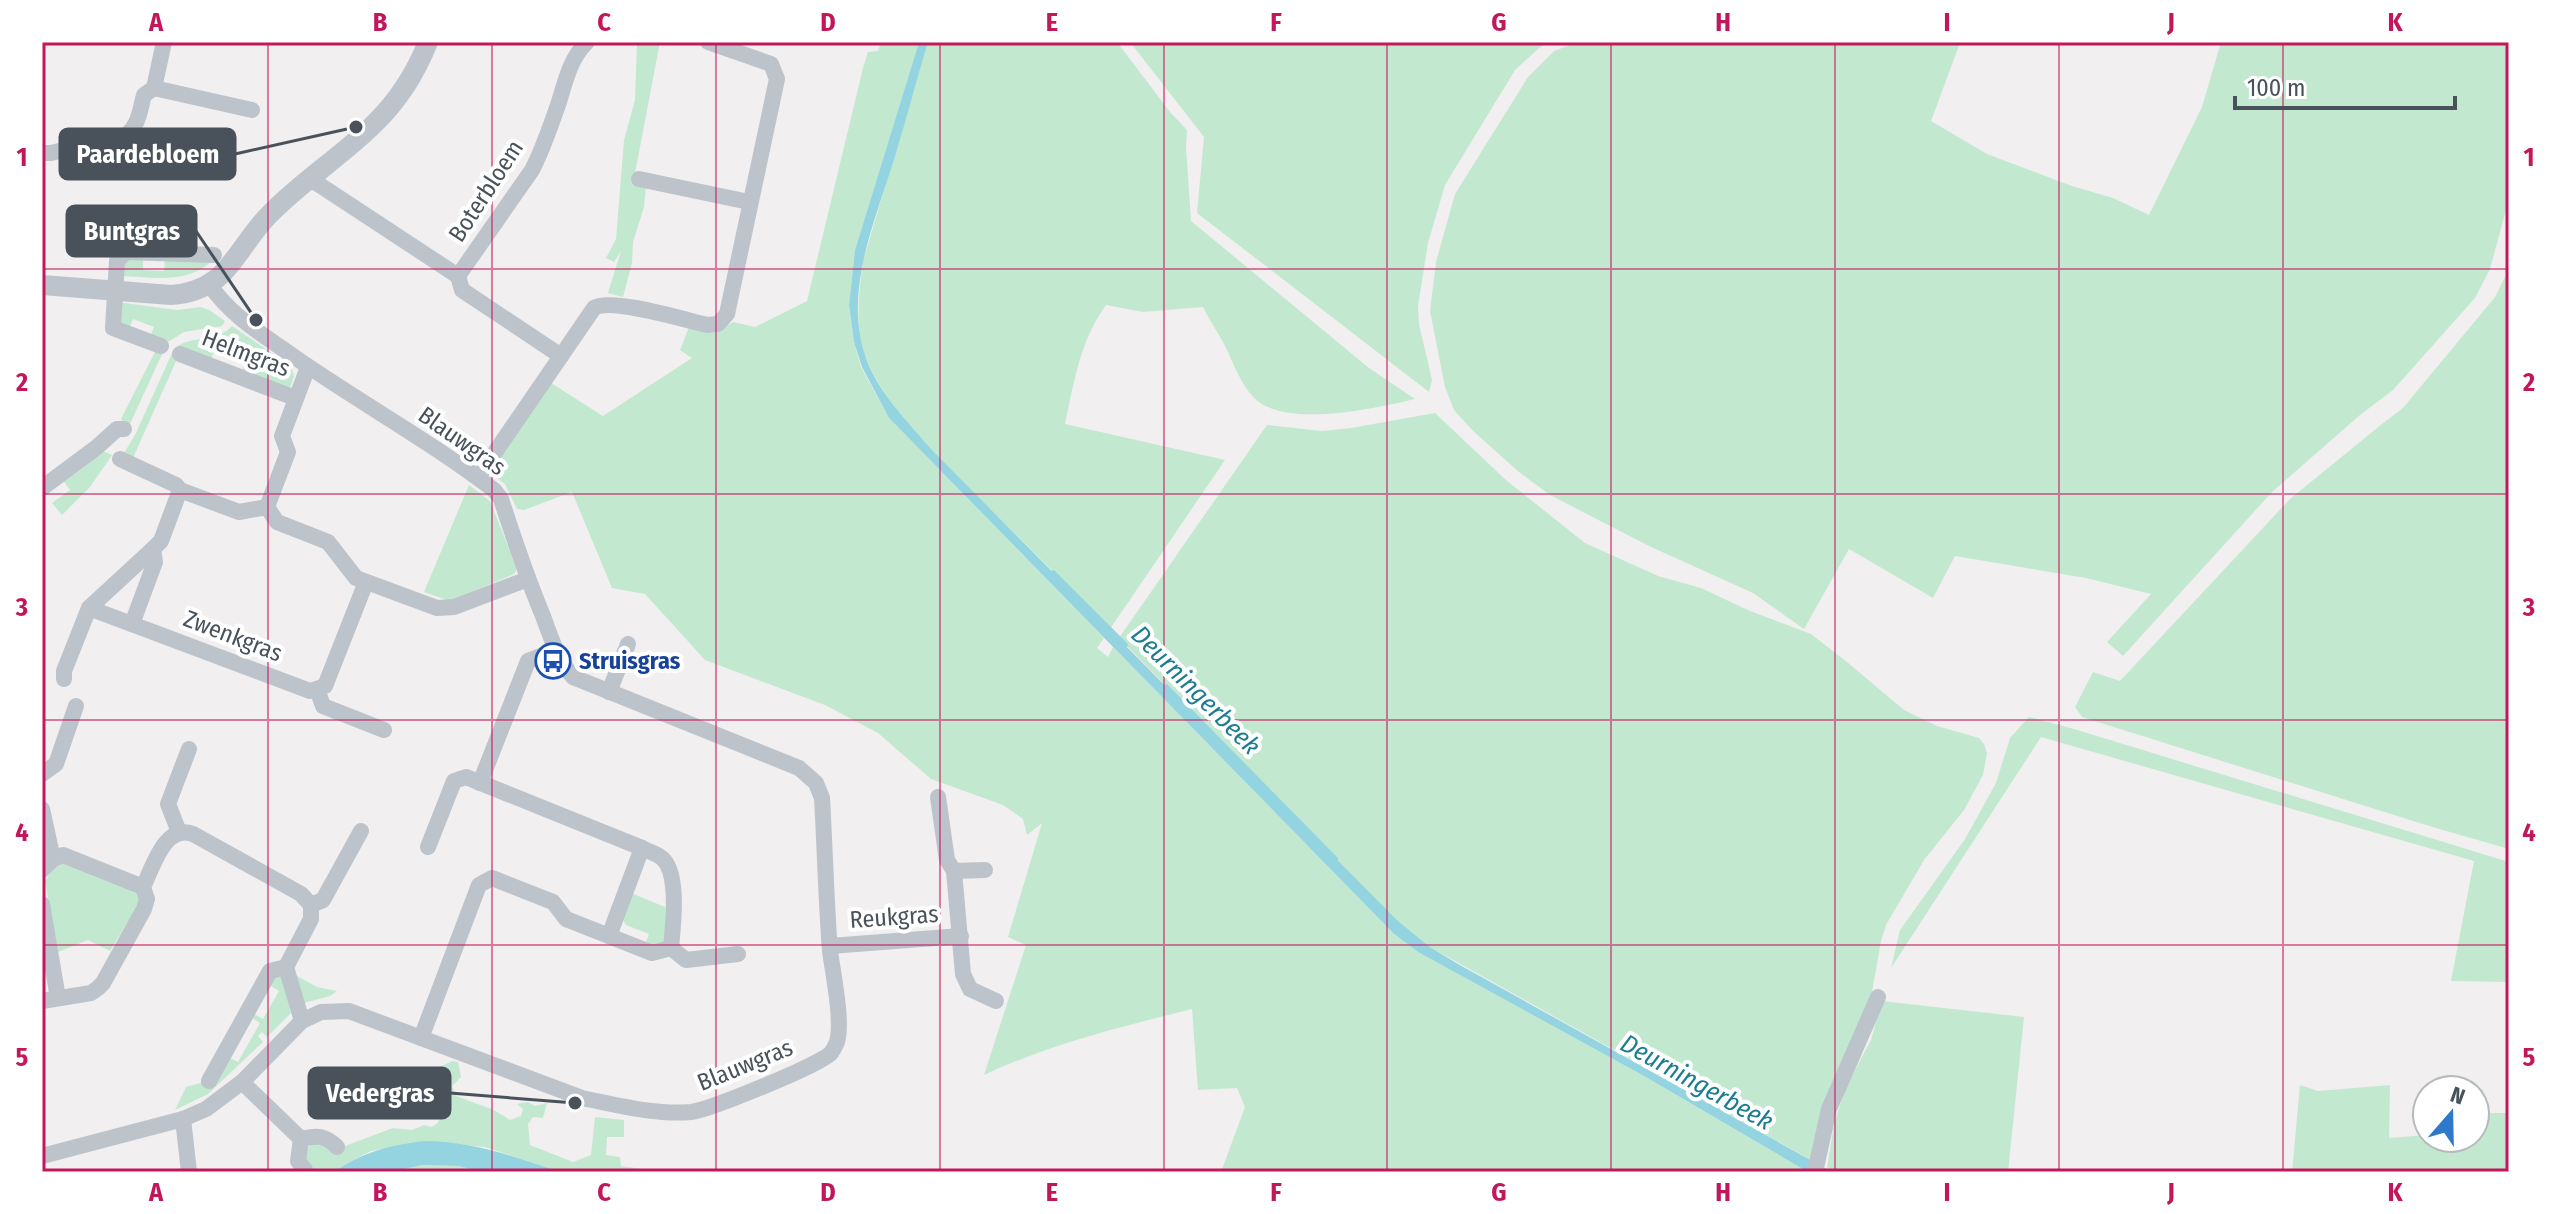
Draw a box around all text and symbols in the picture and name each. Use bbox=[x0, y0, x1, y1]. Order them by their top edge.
text: A bbox=[148, 7, 164, 38]
text: B bbox=[373, 7, 388, 38]
text: C bbox=[597, 7, 611, 38]
text: D bbox=[820, 7, 836, 38]
text: E bbox=[1046, 7, 1058, 38]
text: F bbox=[1270, 7, 1282, 38]
text: G bbox=[1491, 7, 1507, 38]
text: H bbox=[1715, 7, 1731, 38]
text: I bbox=[1944, 7, 1951, 38]
text: J bbox=[2166, 7, 2175, 38]
text: K bbox=[2387, 7, 2403, 38]
scale bar bbox=[2235, 60, 2455, 110]
text: 100 m bbox=[2247, 74, 2305, 102]
callout: Paardebloem bbox=[60, 129, 235, 179]
street label: Boterbloem bbox=[443, 135, 529, 247]
text: Paardebloem bbox=[77, 139, 219, 170]
text: 1 bbox=[17, 142, 28, 173]
text: 1 bbox=[2524, 142, 2535, 173]
callout: Buntgras bbox=[67, 206, 196, 256]
text: Buntgras bbox=[84, 216, 180, 247]
street label: Helmgras bbox=[198, 323, 294, 383]
text: 2 bbox=[15, 367, 28, 398]
text: 2 bbox=[2522, 367, 2535, 398]
street label: Blauwgras bbox=[413, 401, 511, 481]
text: 3 bbox=[15, 592, 28, 623]
text: 3 bbox=[2522, 592, 2535, 623]
street label: Zwenkgras bbox=[180, 604, 286, 668]
water label: Deurningerbeek bbox=[1125, 619, 1267, 761]
bus stop icon: Struisgras bbox=[534, 642, 572, 680]
place label: Struisgras bbox=[579, 647, 681, 675]
text: 4 bbox=[15, 817, 29, 848]
text: 4 bbox=[2522, 817, 2536, 848]
street label: Reukgras bbox=[849, 900, 939, 934]
water label: Deurningerbeek bbox=[1615, 1028, 1779, 1137]
street label: Blauwgras bbox=[693, 1033, 797, 1097]
text: 5 bbox=[16, 1042, 29, 1073]
text: 5 bbox=[2523, 1042, 2536, 1073]
callout: Vedergras bbox=[309, 1068, 450, 1118]
north arrow bbox=[2411, 1074, 2491, 1154]
text: Vedergras bbox=[325, 1078, 434, 1109]
text: N bbox=[2447, 1081, 2468, 1111]
text: A bbox=[148, 1177, 164, 1208]
text: B bbox=[373, 1177, 388, 1208]
text: C bbox=[597, 1177, 611, 1208]
text: D bbox=[820, 1177, 836, 1208]
text: E bbox=[1046, 1177, 1058, 1208]
text: F bbox=[1270, 1177, 1282, 1208]
text: G bbox=[1491, 1177, 1507, 1208]
text: H bbox=[1715, 1177, 1731, 1208]
text: I bbox=[1944, 1177, 1951, 1208]
text: J bbox=[2166, 1177, 2175, 1208]
text: K bbox=[2387, 1177, 2403, 1208]

